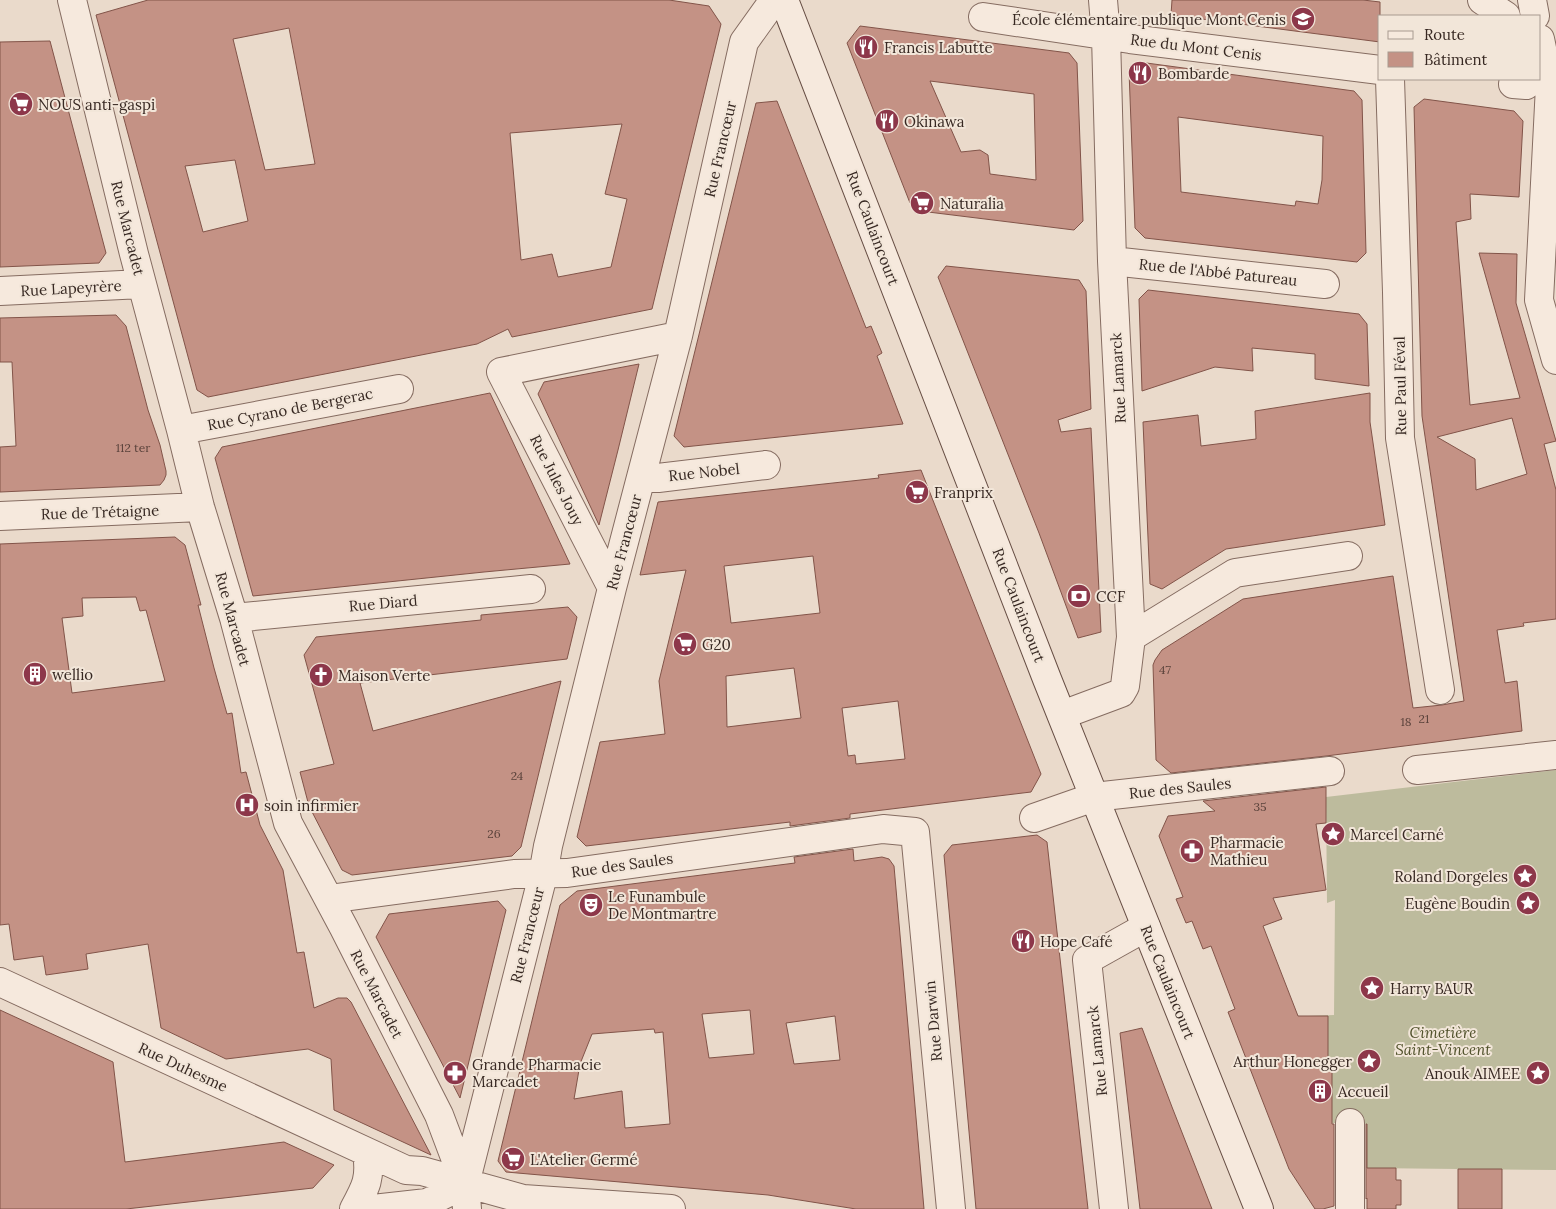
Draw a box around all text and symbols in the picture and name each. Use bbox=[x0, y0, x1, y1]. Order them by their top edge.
school or university icon: École élémentaire publique Mont Cenis bbox=[1290, 6, 1316, 32]
place label: École élémentaire publique Mont Cenis bbox=[1012, 10, 1286, 29]
legend bbox=[1378, 15, 1541, 80]
text: Route bbox=[1424, 25, 1465, 44]
street label: Rue du Mont Cenis bbox=[1129, 30, 1263, 65]
restaurant icon: Francis Labutte bbox=[853, 34, 879, 60]
place label: Francis Labutte bbox=[884, 38, 993, 57]
text: Bâtiment bbox=[1424, 50, 1487, 69]
restaurant icon: Bombarde bbox=[1127, 60, 1153, 86]
place label: Bombarde bbox=[1158, 64, 1229, 83]
supermarket icon: NOUS anti-gaspi bbox=[8, 91, 34, 117]
place label: NOUS anti-gaspi bbox=[38, 95, 155, 114]
street label: Rue Francœur bbox=[700, 98, 740, 199]
restaurant icon: Okinawa bbox=[874, 108, 900, 134]
place label: Okinawa bbox=[904, 112, 965, 131]
street label: Rue Caulaincourt bbox=[842, 168, 904, 288]
street label: Rue Marcadet bbox=[107, 179, 149, 277]
supermarket icon: Naturalia bbox=[909, 190, 935, 216]
place label: Naturalia bbox=[940, 194, 1004, 213]
street label: Rue de l'Abbé Patureau bbox=[1138, 254, 1298, 290]
street label: Rue Lapeyrère bbox=[20, 276, 122, 300]
street label: Rue Lamarck bbox=[1106, 332, 1130, 424]
street label: Rue Paul Féval bbox=[1390, 336, 1410, 436]
street label: Rue Cyrano de Bergerac bbox=[206, 384, 374, 434]
street label: Rue Jules Jouy bbox=[526, 431, 588, 529]
house number: 112 ter bbox=[116, 440, 151, 455]
street label: Rue Nobel bbox=[667, 459, 741, 485]
supermarket icon: Franprix bbox=[904, 479, 930, 505]
place label: Franprix bbox=[934, 483, 993, 502]
street label: Rue Francœur bbox=[602, 492, 646, 592]
street label: Rue de Trétaigne bbox=[40, 500, 160, 524]
street label: Rue Caulaincourt bbox=[988, 545, 1050, 665]
street label: Rue Marcadet bbox=[211, 570, 255, 668]
bank icon: CCF bbox=[1066, 583, 1092, 609]
place label: CCF bbox=[1096, 587, 1125, 606]
street label: Rue Diard bbox=[348, 591, 418, 615]
supermarket icon: G20 bbox=[672, 631, 698, 657]
place label: G20 bbox=[702, 635, 731, 654]
building icon: wellio bbox=[22, 661, 48, 687]
church icon: Maison Verte bbox=[308, 662, 334, 688]
house number: 47 bbox=[1159, 662, 1171, 677]
place label: wellio bbox=[52, 665, 93, 684]
place label: Maison Verte bbox=[338, 666, 430, 685]
house number: 21 bbox=[1419, 711, 1429, 726]
house number: 18 bbox=[1400, 714, 1412, 729]
house number: 24 bbox=[511, 768, 524, 783]
street label: Rue des Saules bbox=[1128, 773, 1232, 803]
hospital icon: soin infirmier bbox=[234, 792, 260, 818]
place label: soin infirmier bbox=[264, 796, 359, 815]
house number: 35 bbox=[1253, 799, 1267, 814]
place icon: Marcel Carné bbox=[1320, 821, 1346, 847]
place label: Marcel Carné bbox=[1350, 825, 1444, 844]
house number: 26 bbox=[487, 826, 501, 841]
place label: Pharmacie Mathieu bbox=[1210, 833, 1284, 869]
pharmacy icon: Pharmacie Mathieu bbox=[1179, 838, 1205, 864]
street label: Rue des Saules bbox=[570, 848, 674, 882]
place icon: Roland Dorgeles bbox=[1512, 863, 1538, 889]
place label: Roland Dorgeles bbox=[1394, 867, 1508, 886]
street label: Rue Francœur bbox=[506, 884, 548, 985]
place label: Le Funambule De Montmartre bbox=[608, 887, 717, 923]
place icon: Eugène Boudin bbox=[1515, 890, 1541, 916]
theatre icon: Le Funambule De Montmartre bbox=[578, 892, 604, 918]
place label: Eugène Boudin bbox=[1405, 894, 1510, 913]
street label: Rue Caulaincourt bbox=[1137, 922, 1199, 1042]
restaurant icon: Hope Café bbox=[1010, 928, 1036, 954]
place label: Hope Café bbox=[1040, 932, 1113, 951]
street label: Rue Marcadet bbox=[347, 947, 408, 1042]
place icon: Harry BAUR bbox=[1359, 975, 1385, 1001]
place label: Harry BAUR bbox=[1390, 979, 1474, 998]
street label: Rue Darwin bbox=[920, 980, 946, 1062]
street label: Rue Lamarck bbox=[1083, 1005, 1111, 1097]
park label: Cimetière Saint-Vincent bbox=[1395, 1023, 1491, 1059]
street label: Rue Duhesme bbox=[135, 1038, 231, 1096]
place icon: Arthur Honegger bbox=[1356, 1048, 1382, 1074]
place label: Arthur Honegger bbox=[1232, 1052, 1352, 1071]
place label: Grande Pharmacie Marcadet bbox=[472, 1055, 601, 1091]
pharmacy icon: Grande Pharmacie Marcadet bbox=[442, 1060, 468, 1086]
place icon: Anouk AIMEE bbox=[1525, 1060, 1551, 1086]
place label: Anouk AIMEE bbox=[1424, 1064, 1520, 1083]
building icon: Accueil bbox=[1307, 1078, 1333, 1104]
place label: Accueil bbox=[1337, 1082, 1389, 1101]
supermarket icon: L'Atelier Germé bbox=[500, 1146, 526, 1172]
place label: L'Atelier Germé bbox=[530, 1150, 638, 1169]

